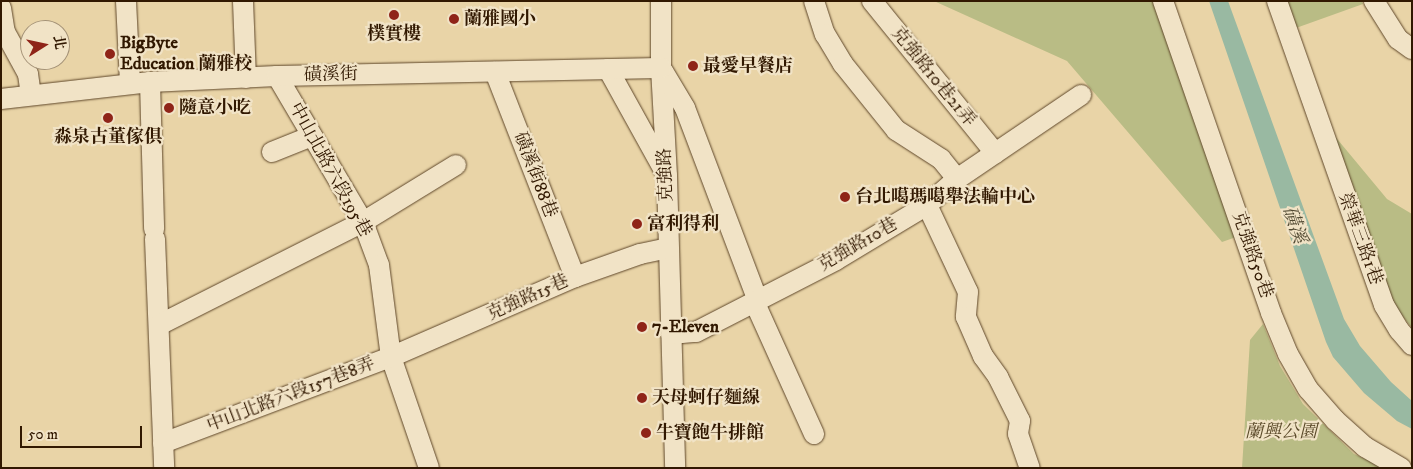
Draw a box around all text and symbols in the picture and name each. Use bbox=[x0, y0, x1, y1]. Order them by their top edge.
place label: 蘭雅國小 bbox=[464, 8, 536, 30]
marker: 樸實樓 bbox=[388, 9, 400, 21]
marker: 蘭雅國小 bbox=[448, 13, 460, 25]
north arrow bbox=[20, 20, 70, 70]
place label: 樸實樓 bbox=[367, 23, 421, 45]
street label: 克強路10巷21弄 bbox=[886, 23, 980, 131]
place label: BigByte Education 蘭雅校 bbox=[120, 33, 252, 76]
text: 北 bbox=[49, 34, 69, 51]
marker: BigByte Education 蘭雅校 bbox=[104, 48, 116, 60]
place label: 最愛早餐店 bbox=[703, 55, 793, 77]
marker: 最愛早餐店 bbox=[687, 60, 699, 72]
street label: 磺溪街 bbox=[304, 64, 358, 86]
place label: 隨意小吃 bbox=[179, 97, 251, 119]
street label: 中山北路六段195巷 bbox=[284, 99, 376, 241]
marker: 隨意小吃 bbox=[163, 102, 175, 114]
marker: 淼泉古董傢俱 bbox=[102, 112, 114, 124]
place label: 淼泉古董傢俱 bbox=[54, 126, 162, 148]
street label: 磺溪街88巷 bbox=[509, 129, 561, 221]
street label: 克強路 bbox=[654, 148, 678, 202]
place label: 台北噶瑪噶舉法輪中心 bbox=[855, 186, 1035, 208]
street label: 榮華三路1巷 bbox=[1333, 190, 1387, 288]
marker: 台北噶瑪噶舉法輪中心 bbox=[839, 191, 851, 203]
water label: 磺溪 bbox=[1277, 203, 1311, 247]
street label: 克強路50巷 bbox=[1227, 209, 1277, 301]
place label: 富利得利 bbox=[647, 213, 719, 235]
street label: 克強路10巷 bbox=[814, 214, 902, 276]
marker: 富利得利 bbox=[631, 218, 643, 230]
street label: 克強路15巷 bbox=[484, 270, 572, 326]
place label: 7-Eleven bbox=[652, 316, 719, 338]
marker: 7-Eleven bbox=[636, 321, 648, 333]
street label: 中山北路六段157巷8弄 bbox=[204, 353, 378, 437]
place label: 天母蚵仔麵線 bbox=[652, 387, 760, 409]
marker: 天母蚵仔麵線 bbox=[636, 392, 648, 404]
scale bar bbox=[22, 416, 145, 448]
park label: 蘭興公園 bbox=[1245, 421, 1317, 443]
place label: 牛寶飽牛排館 bbox=[656, 422, 764, 444]
text: 50 m bbox=[28, 425, 58, 444]
marker: 牛寶飽牛排館 bbox=[640, 427, 652, 439]

